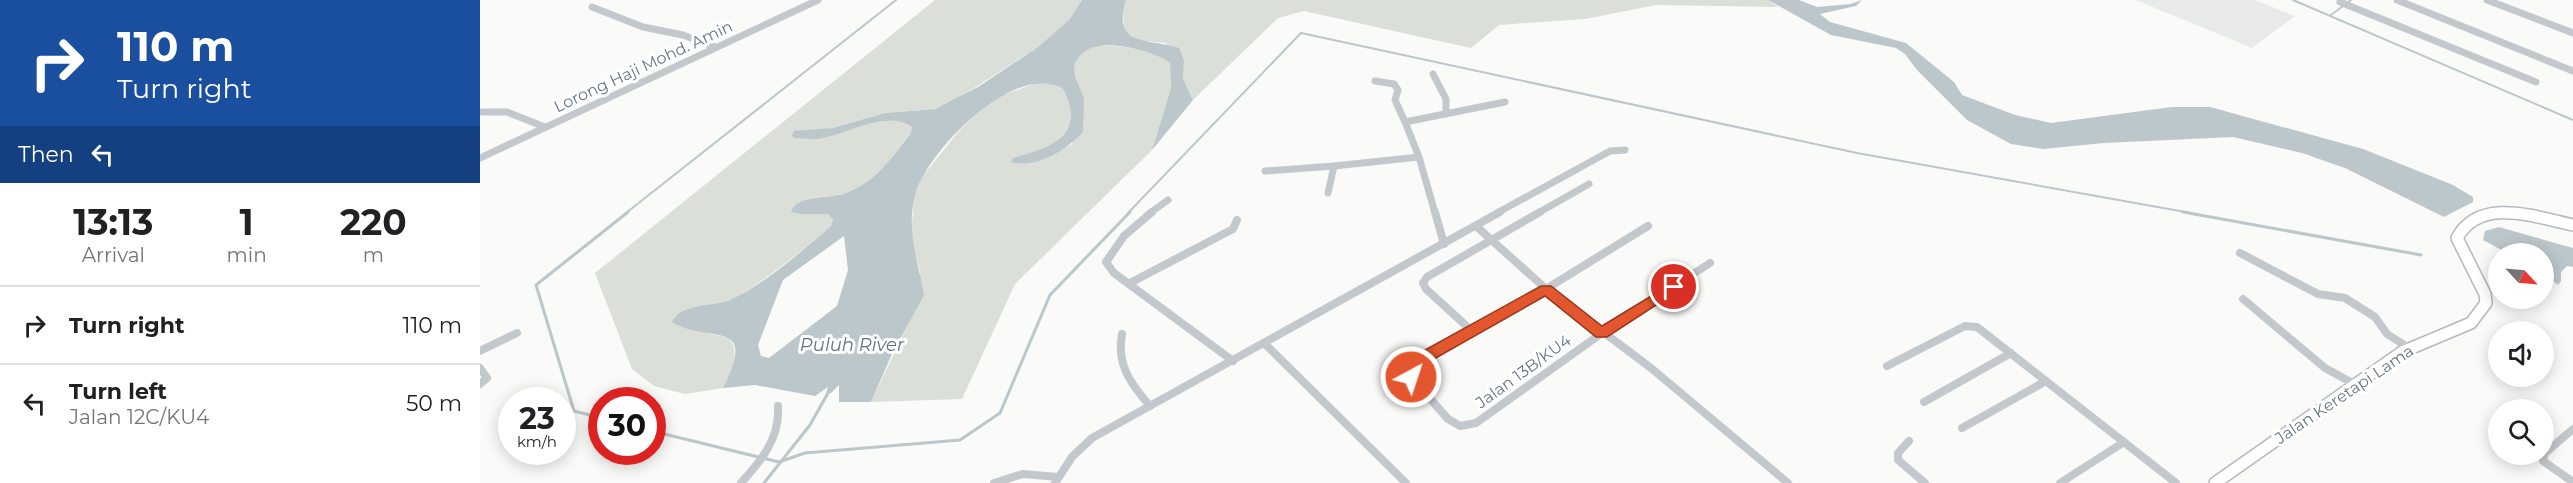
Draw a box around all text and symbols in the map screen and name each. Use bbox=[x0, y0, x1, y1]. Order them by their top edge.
street label: Lorong Haji Mohd. Amin bbox=[551, 17, 736, 116]
text: 110 m bbox=[117, 20, 234, 72]
icon: right bbox=[18, 24, 96, 102]
text: Turn right bbox=[117, 72, 252, 105]
icon: left bbox=[86, 138, 119, 171]
text: Then bbox=[18, 141, 74, 168]
text: 13:13 bbox=[73, 200, 153, 244]
text: 1 bbox=[240, 200, 254, 244]
text: 220 bbox=[340, 200, 407, 244]
text: Arrival bbox=[82, 243, 145, 267]
text: min bbox=[227, 243, 267, 267]
text: m bbox=[363, 243, 384, 267]
north arrow bbox=[2488, 243, 2554, 309]
map controls bbox=[2488, 243, 2554, 465]
pin bbox=[1648, 261, 1699, 312]
icon: arrive bbox=[1657, 270, 1690, 303]
icon: right bbox=[18, 309, 51, 342]
text: Turn right bbox=[69, 312, 184, 339]
text: 110 m bbox=[402, 312, 462, 339]
button: sound bbox=[2488, 321, 2554, 387]
street label: Jalan 13B/KU4 bbox=[1471, 330, 1575, 413]
water label: Puluh River bbox=[800, 334, 905, 356]
street label: Jalan Keretapi Lama bbox=[2271, 341, 2417, 448]
position arrow bbox=[1379, 345, 1443, 409]
text: Turn left bbox=[69, 378, 167, 405]
icon: left bbox=[18, 387, 51, 420]
speed limit sign: 30 bbox=[588, 387, 666, 465]
text: 50 m bbox=[406, 390, 462, 417]
button: search bbox=[2488, 399, 2554, 465]
text: 23 bbox=[519, 400, 555, 437]
text: Jalan 12C/KU4 bbox=[69, 405, 209, 429]
text: km/h bbox=[517, 432, 557, 451]

